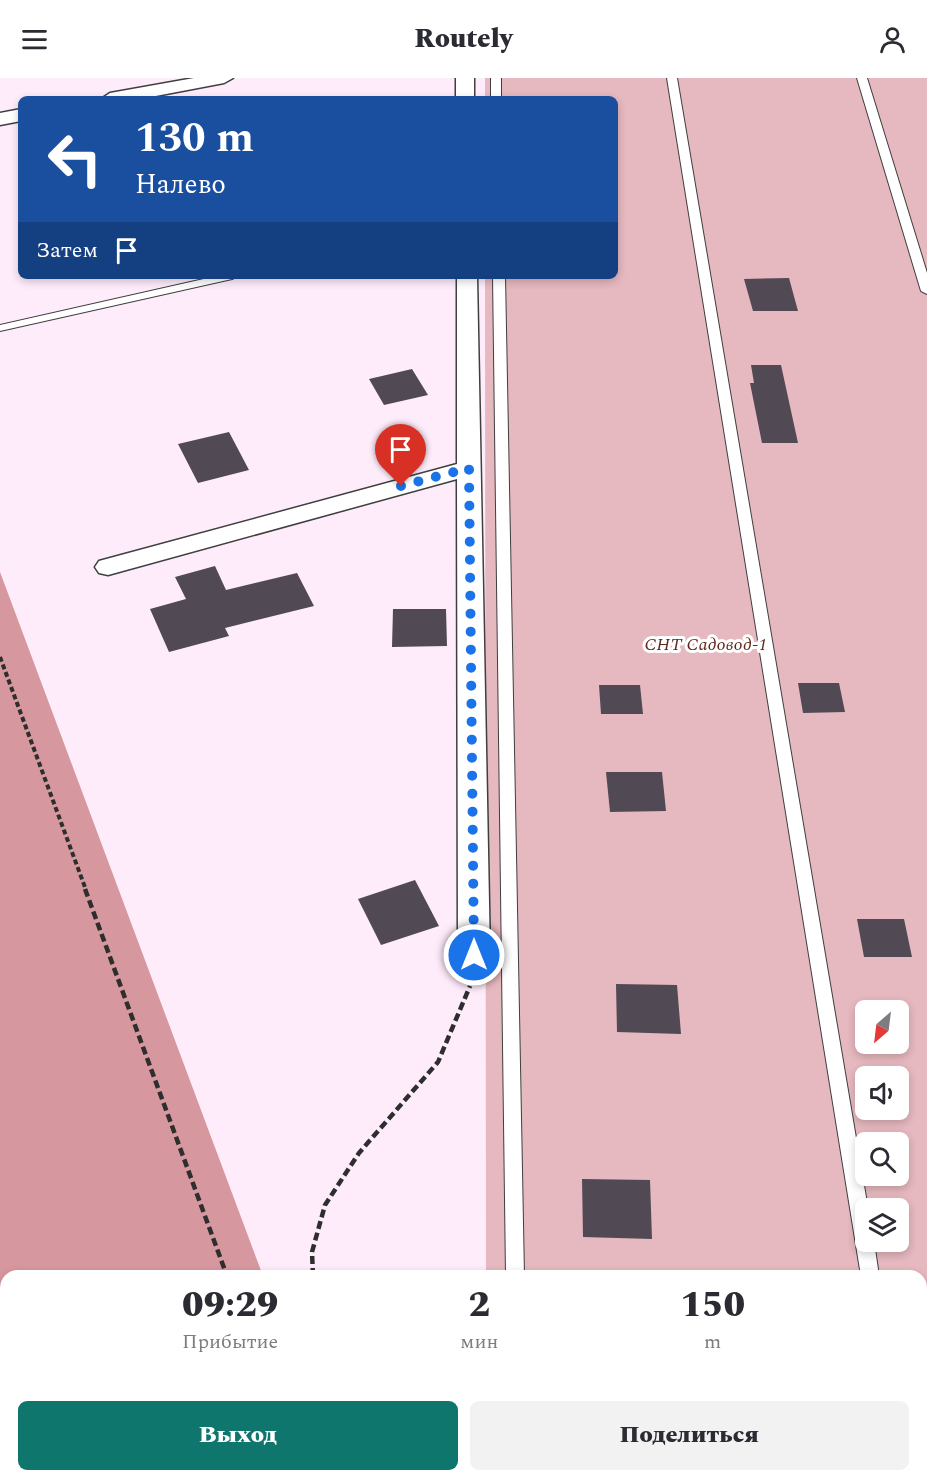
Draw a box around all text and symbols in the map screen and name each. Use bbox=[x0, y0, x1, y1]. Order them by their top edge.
text: Routely bbox=[414, 18, 513, 60]
icon: menu bbox=[18, 23, 51, 56]
icon: person bbox=[876, 23, 909, 56]
text: 130 m bbox=[135, 107, 254, 170]
icon: left bbox=[36, 120, 114, 198]
text: Налево bbox=[135, 164, 226, 206]
text: Затем bbox=[36, 234, 98, 267]
icon: arrive bbox=[110, 234, 143, 267]
pin bbox=[375, 424, 426, 486]
icon: arrive bbox=[384, 433, 417, 466]
park label: СНТ Садовод-1 bbox=[645, 631, 767, 658]
position arrow bbox=[442, 923, 506, 987]
north arrow bbox=[855, 1000, 909, 1054]
map controls bbox=[855, 1000, 909, 1252]
button: sound bbox=[855, 1066, 909, 1120]
button: search bbox=[855, 1132, 909, 1186]
button: layers bbox=[855, 1198, 909, 1252]
text: 09:29 bbox=[182, 1278, 278, 1333]
text: 2 bbox=[469, 1278, 490, 1333]
text: 150 bbox=[680, 1278, 745, 1333]
text: Прибытие bbox=[182, 1327, 278, 1357]
text: мин bbox=[460, 1327, 498, 1357]
text: m bbox=[704, 1327, 721, 1357]
button: Выход bbox=[18, 1401, 458, 1470]
button: Поделиться bbox=[470, 1401, 909, 1470]

